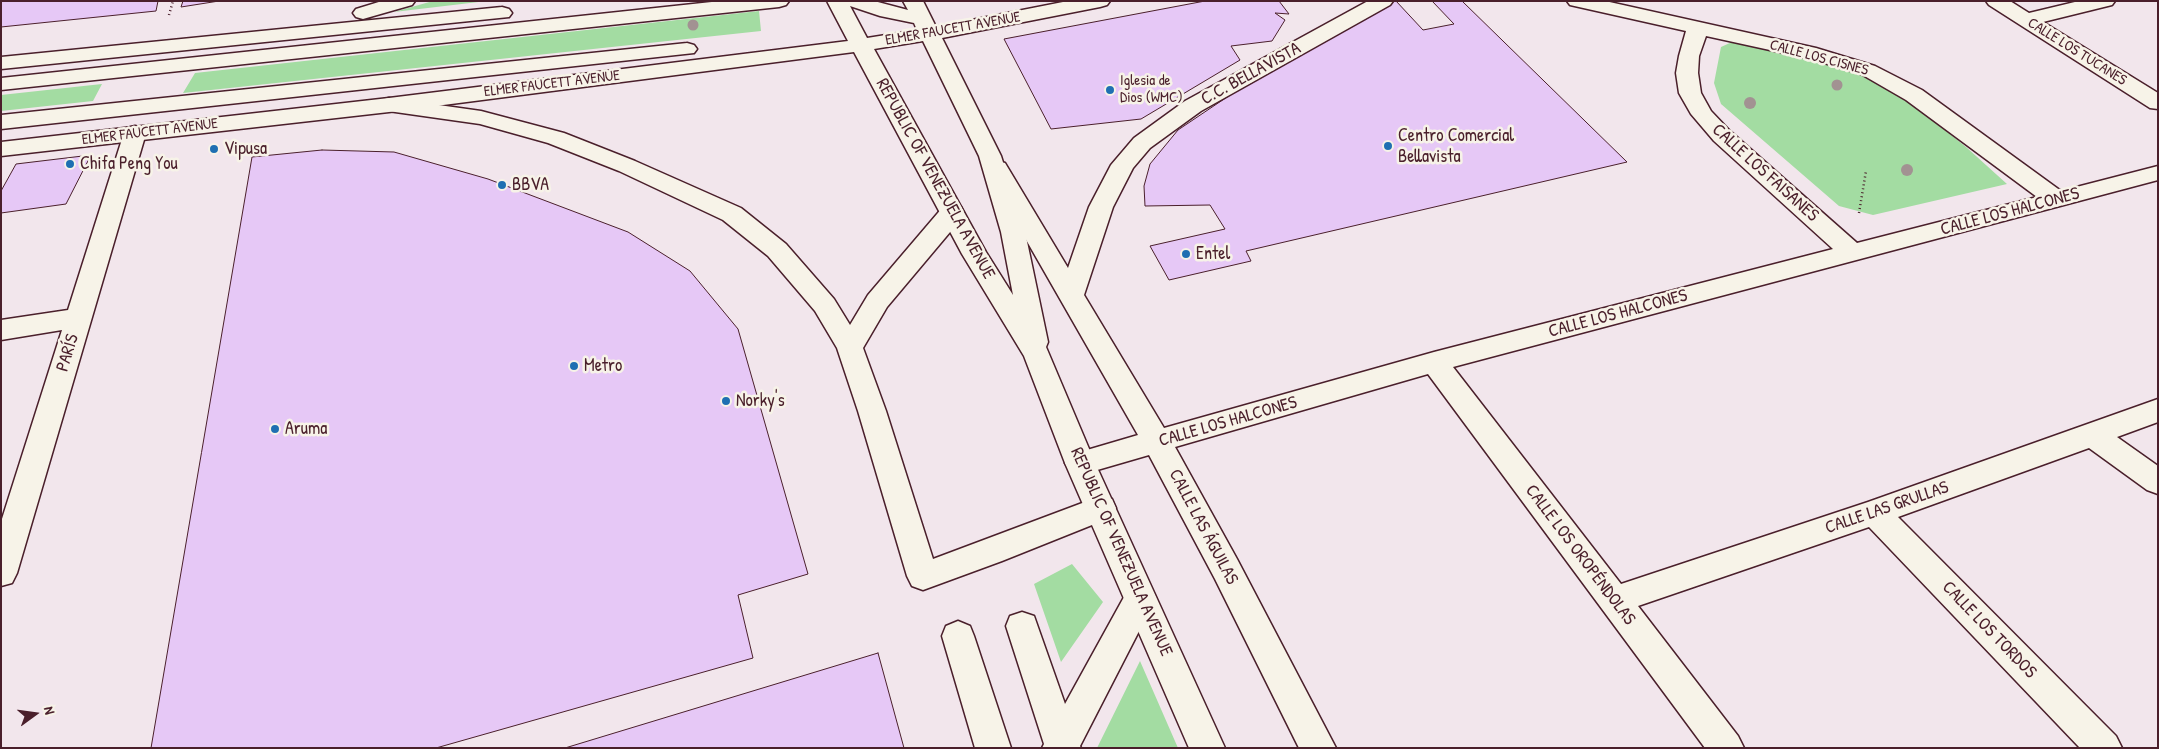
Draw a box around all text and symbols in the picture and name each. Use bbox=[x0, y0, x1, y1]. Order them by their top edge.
street label: ELMER FAUCETT AVENUE bbox=[884, 8, 1022, 50]
street label: CALLE LOS TUCANES bbox=[2024, 14, 2130, 90]
street label: CALLE LOS CISNES bbox=[1768, 36, 1870, 80]
street label: C.C. BELLAVISTA bbox=[1197, 38, 1305, 110]
street label: ELMER FAUCETT AVENUE bbox=[483, 67, 621, 101]
place label: Iglesia de Dios (WMC) bbox=[1120, 72, 1183, 107]
street label: REPUBLIC OF VENEZUELA AVENUE bbox=[871, 75, 999, 283]
marker: Iglesia de Dios (WMC) bbox=[1104, 84, 1116, 96]
street label: ELMER FAUCETT AVENUE bbox=[81, 115, 219, 149]
street label: CALLE LOS FAISANES bbox=[1707, 120, 1823, 226]
place label: Centro Comercial Bellavista bbox=[1398, 125, 1514, 168]
place label: Vipusa bbox=[224, 138, 267, 160]
marker: Centro Comercial Bellavista bbox=[1382, 140, 1394, 152]
marker: Vipusa bbox=[208, 143, 220, 155]
place label: Chifa Peng You bbox=[80, 153, 178, 175]
marker: Chifa Peng You bbox=[64, 158, 76, 170]
place label: BBVA bbox=[512, 174, 549, 196]
marker: BBVA bbox=[496, 179, 508, 191]
street label: CALLE LOS HALCONES bbox=[1938, 183, 2082, 241]
place label: Entel bbox=[1196, 243, 1230, 265]
marker: Entel bbox=[1180, 248, 1192, 260]
street label: CALLE LOS HALCONES bbox=[1546, 285, 1690, 343]
street label: PARÍS bbox=[52, 332, 84, 374]
place label: Metro bbox=[584, 355, 622, 377]
marker: Metro bbox=[568, 360, 580, 372]
place label: Norky's bbox=[736, 390, 785, 412]
street label: CALLE LOS HALCONES bbox=[1156, 392, 1300, 452]
marker: Norky's bbox=[720, 395, 732, 407]
place label: Aruma bbox=[285, 418, 327, 440]
marker: Aruma bbox=[269, 423, 281, 435]
street label: REPUBLIC OF VENEZUELA AVENUE bbox=[1065, 444, 1177, 660]
street label: CALLE LAS ÁGUILAS bbox=[1164, 466, 1242, 588]
street label: CALLE LAS GRULLAS bbox=[1822, 477, 1952, 539]
street label: CALLE LOS OROPÉNDOLAS bbox=[1520, 481, 1640, 629]
street label: CALLE LOS TORDOS bbox=[1937, 577, 2041, 683]
north arrow bbox=[10, 689, 60, 739]
text: N bbox=[40, 704, 60, 716]

